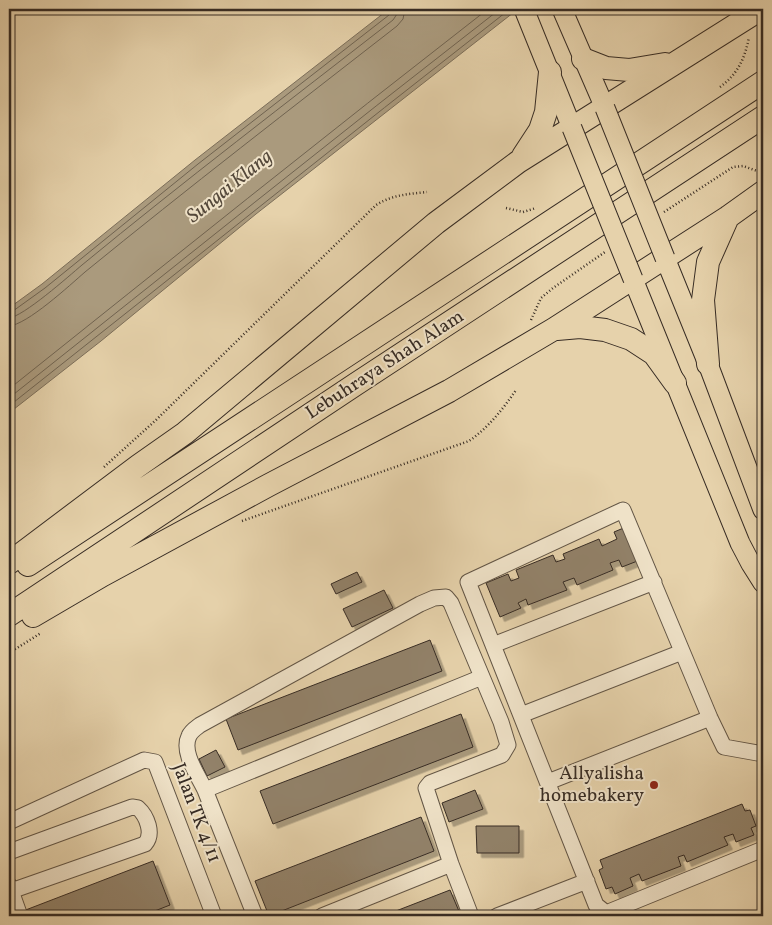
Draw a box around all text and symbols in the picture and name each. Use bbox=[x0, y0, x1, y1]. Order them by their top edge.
water label: Sungai Klang bbox=[181, 144, 279, 230]
street label: Lebuhraya Shah Alam bbox=[301, 304, 469, 426]
street label: Jalan TK 4/11 bbox=[165, 759, 227, 867]
place label: Allyalisha homebakery bbox=[540, 761, 644, 809]
marker: Allyalisha homebakery bbox=[648, 779, 660, 791]

